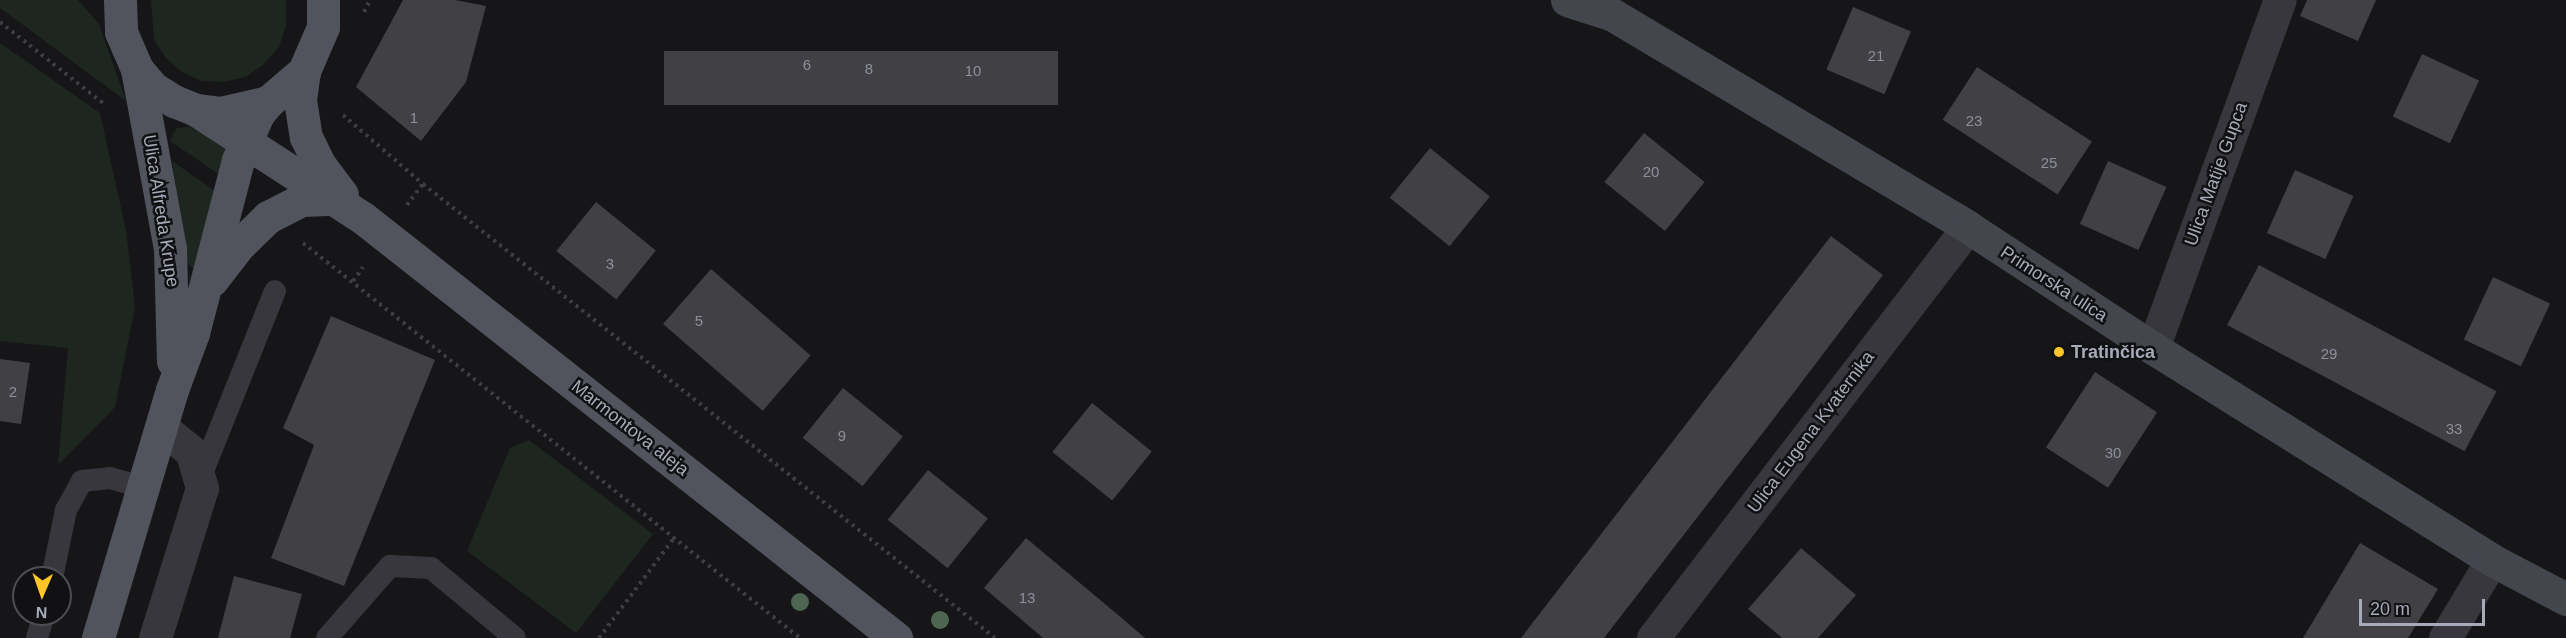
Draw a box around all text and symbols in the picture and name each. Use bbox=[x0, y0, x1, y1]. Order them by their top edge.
house number: 21 bbox=[1868, 47, 1884, 65]
house number: 6 bbox=[803, 56, 811, 74]
house number: 8 bbox=[865, 60, 873, 78]
house number: 10 bbox=[965, 62, 981, 80]
street label: Ulica Matije Gupca bbox=[2180, 99, 2252, 249]
house number: 1 bbox=[410, 109, 418, 127]
house number: 23 bbox=[1966, 112, 1982, 130]
street label: Ulica Alfreda Krupe bbox=[138, 133, 184, 289]
house number: 25 bbox=[2041, 154, 2057, 172]
house number: 20 bbox=[1643, 163, 1659, 181]
street label: Primorska ulica bbox=[1997, 241, 2111, 327]
house number: 3 bbox=[606, 255, 614, 273]
house number: 5 bbox=[695, 312, 703, 330]
place label: Tratinčica bbox=[2071, 341, 2155, 363]
marker: Tratinčica bbox=[2052, 345, 2066, 359]
house number: 29 bbox=[2321, 345, 2337, 363]
street label: Ulica Eugena Kvaternika bbox=[1743, 347, 1879, 517]
street label: Marmontova aleja bbox=[567, 375, 693, 481]
house number: 2 bbox=[9, 383, 17, 401]
house number: 33 bbox=[2446, 420, 2462, 438]
house number: 9 bbox=[838, 427, 846, 445]
house number: 30 bbox=[2105, 444, 2121, 462]
north arrow bbox=[12, 566, 72, 626]
scale bar bbox=[2362, 587, 2488, 625]
house number: 13 bbox=[1019, 589, 1035, 607]
text: 20 m bbox=[2370, 599, 2410, 619]
text: N bbox=[35, 604, 47, 621]

